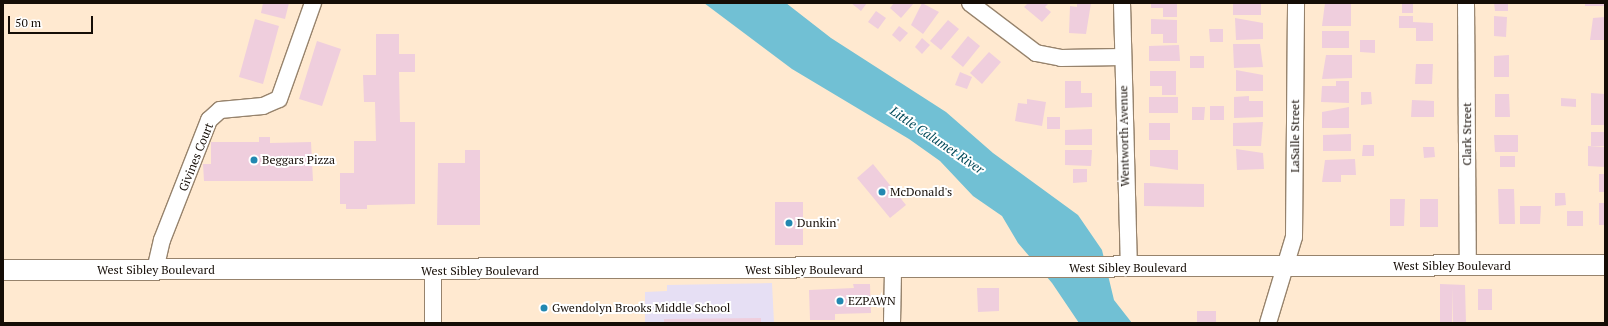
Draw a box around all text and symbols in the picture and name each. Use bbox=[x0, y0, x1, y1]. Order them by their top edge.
scale bar bbox=[10, 8, 95, 34]
text: 50 m bbox=[15, 15, 41, 30]
street label: Wentworth Avenue bbox=[1116, 85, 1132, 187]
street label: LaSalle Street bbox=[1288, 99, 1302, 173]
street label: Clark Street bbox=[1460, 102, 1474, 166]
water label: Little Calumet River bbox=[887, 103, 987, 177]
street label: Givines Court bbox=[176, 121, 216, 193]
place label: Beggars Pizza bbox=[262, 153, 335, 167]
marker: Beggars Pizza bbox=[249, 155, 259, 165]
place label: McDonald's bbox=[890, 185, 952, 199]
marker: McDonald's bbox=[877, 187, 887, 197]
place label: Dunkin' bbox=[797, 216, 839, 230]
marker: Dunkin' bbox=[784, 218, 794, 228]
street label: West Sibley Boulevard bbox=[1393, 259, 1511, 273]
street label: West Sibley Boulevard bbox=[1069, 261, 1187, 275]
street label: West Sibley Boulevard bbox=[97, 263, 215, 277]
street label: West Sibley Boulevard bbox=[745, 263, 863, 277]
street label: West Sibley Boulevard bbox=[421, 264, 539, 278]
place label: EZPAWN bbox=[848, 294, 896, 308]
marker: EZPAWN bbox=[835, 296, 845, 306]
place label: Gwendolyn Brooks Middle School bbox=[552, 301, 730, 315]
marker: Gwendolyn Brooks Middle School bbox=[539, 303, 549, 313]

